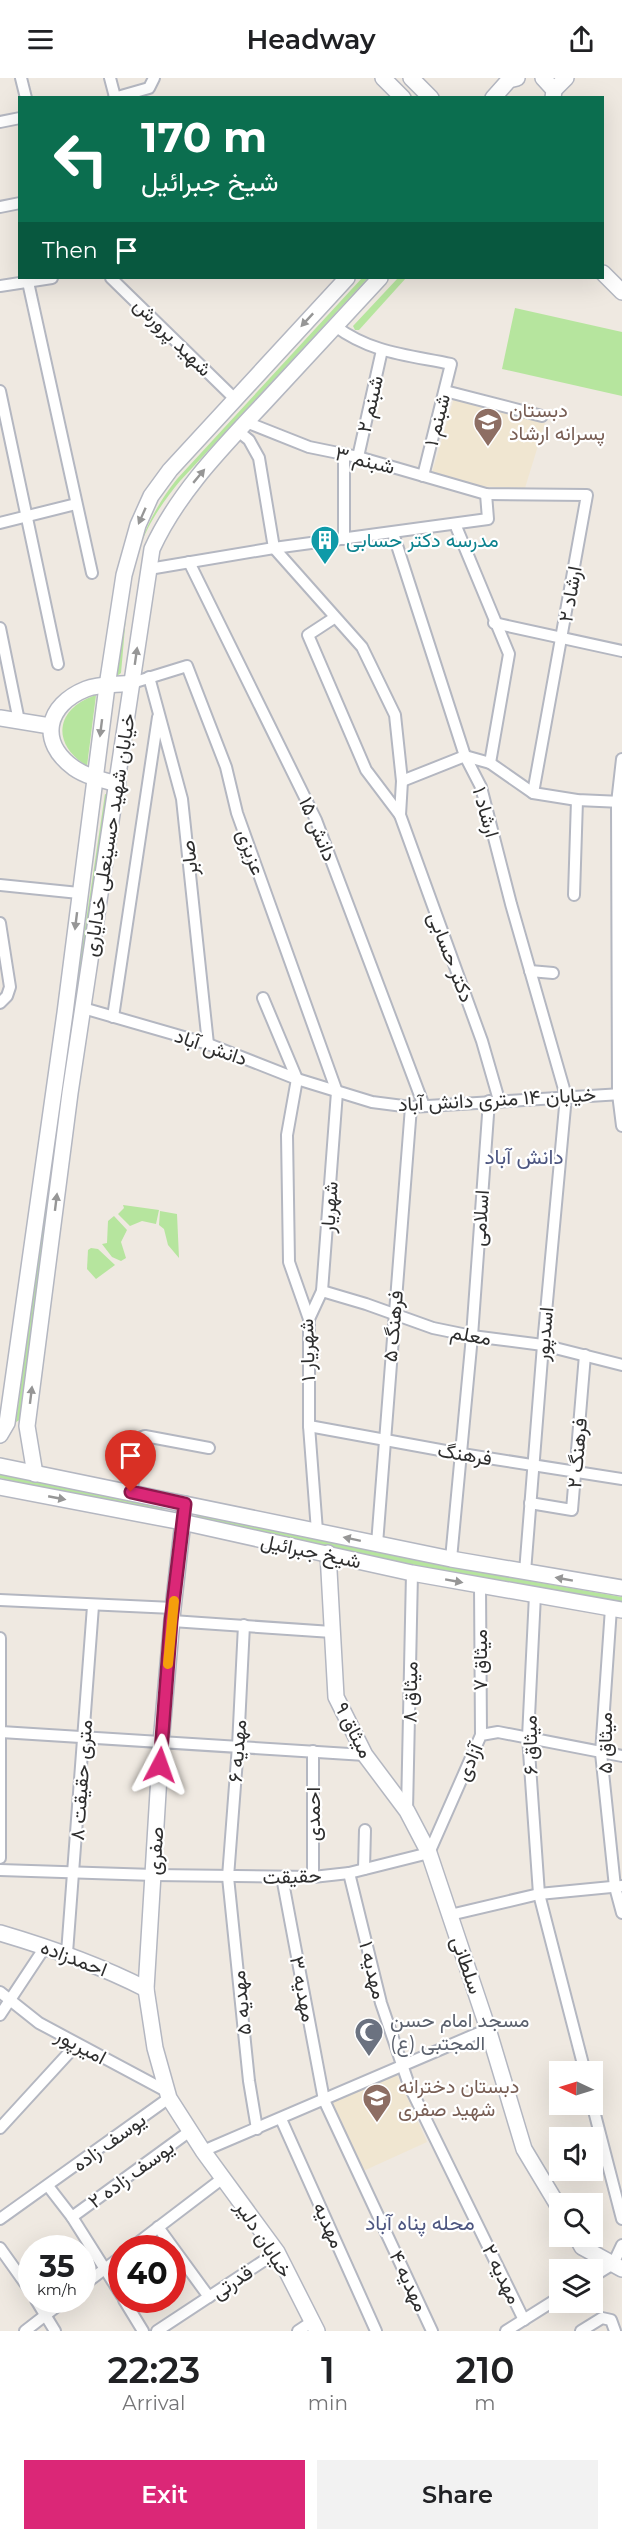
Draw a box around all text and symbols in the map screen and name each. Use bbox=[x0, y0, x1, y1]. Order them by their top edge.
icon: menu bbox=[24, 23, 57, 56]
text: Headway bbox=[246, 23, 376, 56]
icon: share bbox=[565, 23, 598, 56]
text: 170 m bbox=[141, 111, 267, 163]
icon: left bbox=[42, 120, 120, 198]
text: شیخ جبرائیل bbox=[141, 165, 279, 198]
icon: arrive bbox=[110, 234, 143, 267]
text: Then bbox=[42, 237, 98, 264]
street label: شهید پرورش bbox=[127, 293, 217, 383]
one-way arrow bbox=[301, 312, 314, 327]
street label: شبنم ۲ bbox=[352, 373, 389, 435]
street label: شبنم ۱ bbox=[419, 391, 456, 449]
place label: دبستان پسرانه ارشاد bbox=[509, 398, 605, 447]
school or university icon: دبستان پسرانه ارشاد bbox=[472, 406, 504, 448]
street label: شبنم ۳ bbox=[332, 441, 397, 480]
one-way arrow bbox=[192, 469, 205, 484]
one-way arrow bbox=[137, 508, 146, 525]
building icon: مدرسه دکتر حسابی bbox=[309, 524, 341, 566]
place label: مدرسه دکتر حسابی bbox=[346, 528, 499, 553]
street label: ارشاد ۲ bbox=[553, 564, 588, 624]
one-way arrow bbox=[131, 646, 140, 665]
street label: خیابان شهید حسینعلی خدایاری bbox=[78, 712, 141, 959]
one-way arrow bbox=[97, 718, 106, 737]
street label: ارشاد ۱ bbox=[466, 784, 505, 840]
street label: دانش ۱۵ bbox=[294, 793, 342, 865]
street label: عزیزی bbox=[231, 826, 270, 878]
street label: صابر bbox=[175, 839, 204, 878]
street label: دکتر حسابی bbox=[422, 909, 479, 1006]
one-way arrow bbox=[71, 912, 81, 931]
street label: دانش آباد bbox=[172, 1023, 250, 1071]
street label: خیابان ۱۴ متری دانش آباد bbox=[397, 1082, 597, 1117]
district label: دانش آباد bbox=[485, 1144, 564, 1169]
street label: شهریار bbox=[315, 1180, 344, 1235]
street label: اسلامی bbox=[466, 1189, 494, 1247]
one-way arrow bbox=[51, 1192, 61, 1211]
street label: فرهنگ ۵ bbox=[378, 1289, 409, 1363]
street label: اسدپور bbox=[530, 1306, 560, 1363]
street label: شهریار ۱ bbox=[294, 1318, 321, 1382]
street label: معلم bbox=[448, 1320, 493, 1351]
one-way arrow bbox=[26, 1386, 35, 1405]
street label: فرهنگ ۲ bbox=[562, 1417, 593, 1489]
pin bbox=[105, 1430, 156, 1492]
street label: فرهنگ bbox=[436, 1437, 494, 1472]
icon: arrive bbox=[114, 1439, 147, 1472]
one-way arrow bbox=[48, 1494, 67, 1503]
street label: شیخ جبرائیل bbox=[258, 1529, 363, 1575]
one-way arrow bbox=[342, 1534, 361, 1543]
one-way arrow bbox=[555, 1574, 574, 1583]
one-way arrow bbox=[444, 1577, 463, 1586]
street label: میثاق ۷ bbox=[468, 1629, 492, 1691]
street label: میثاق ۸ bbox=[397, 1661, 423, 1723]
street label: میثاق ۹ bbox=[330, 1698, 378, 1762]
street label: میثاق ۵ bbox=[593, 1712, 617, 1774]
street label: میثاق ۶ bbox=[517, 1715, 543, 1775]
street label: ۸ متری حقیقت bbox=[65, 1719, 98, 1841]
street label: مهدیه ۶ bbox=[223, 1719, 252, 1783]
position arrow bbox=[128, 1733, 192, 1797]
street label: آزادی bbox=[450, 1738, 489, 1785]
street label: احمدی bbox=[301, 1787, 325, 1841]
street label: صفری bbox=[142, 1826, 169, 1876]
street label: حقیقت bbox=[262, 1863, 322, 1889]
street label: سلطانی bbox=[446, 1933, 488, 1997]
street label: احمدزاده bbox=[37, 1934, 111, 1983]
street label: مهدیه ۱ bbox=[353, 1939, 392, 2002]
street label: مهدیه ۳ bbox=[284, 1954, 321, 2024]
street label: مهدیه ۵ bbox=[226, 1969, 257, 2037]
place label: مسجد امام حسن المجتبی (ع) bbox=[390, 2008, 529, 2057]
mosque icon: مسجد امام حسن المجتبی (ع) bbox=[353, 2016, 385, 2058]
street label: امیرپور bbox=[50, 2022, 110, 2071]
north arrow bbox=[549, 2061, 603, 2115]
map controls bbox=[549, 2061, 603, 2313]
place label: دبستان دخترانه شهید صفری bbox=[398, 2074, 519, 2122]
school or university icon: دبستان دخترانه شهید صفری bbox=[361, 2082, 393, 2124]
street label: یوسف زاده bbox=[68, 2107, 151, 2177]
button: sound bbox=[549, 2127, 603, 2181]
street label: یوسف زاده ۲ bbox=[83, 2135, 179, 2214]
button: search bbox=[549, 2193, 603, 2247]
street label: خیابان دلیر bbox=[229, 2195, 298, 2282]
street label: مهدیه bbox=[307, 2198, 350, 2252]
district label: محله پناه آباد bbox=[365, 2210, 475, 2237]
speed limit sign: 40 bbox=[108, 2235, 186, 2313]
street label: مهدیه ۲ bbox=[476, 2240, 527, 2308]
street label: مهدیه ۴ bbox=[384, 2247, 434, 2316]
text: 35 bbox=[39, 2248, 75, 2285]
button: layers bbox=[549, 2259, 603, 2313]
street label: قدرتی bbox=[207, 2260, 258, 2305]
text: km/h bbox=[37, 2280, 77, 2299]
text: 22:23 bbox=[108, 2348, 200, 2392]
text: 1 bbox=[321, 2348, 335, 2392]
text: 210 bbox=[456, 2348, 514, 2392]
text: Arrival bbox=[122, 2391, 185, 2415]
text: min bbox=[308, 2391, 348, 2415]
text: m bbox=[474, 2391, 496, 2415]
button: Exit bbox=[24, 2460, 305, 2529]
button: Share bbox=[317, 2460, 598, 2529]

